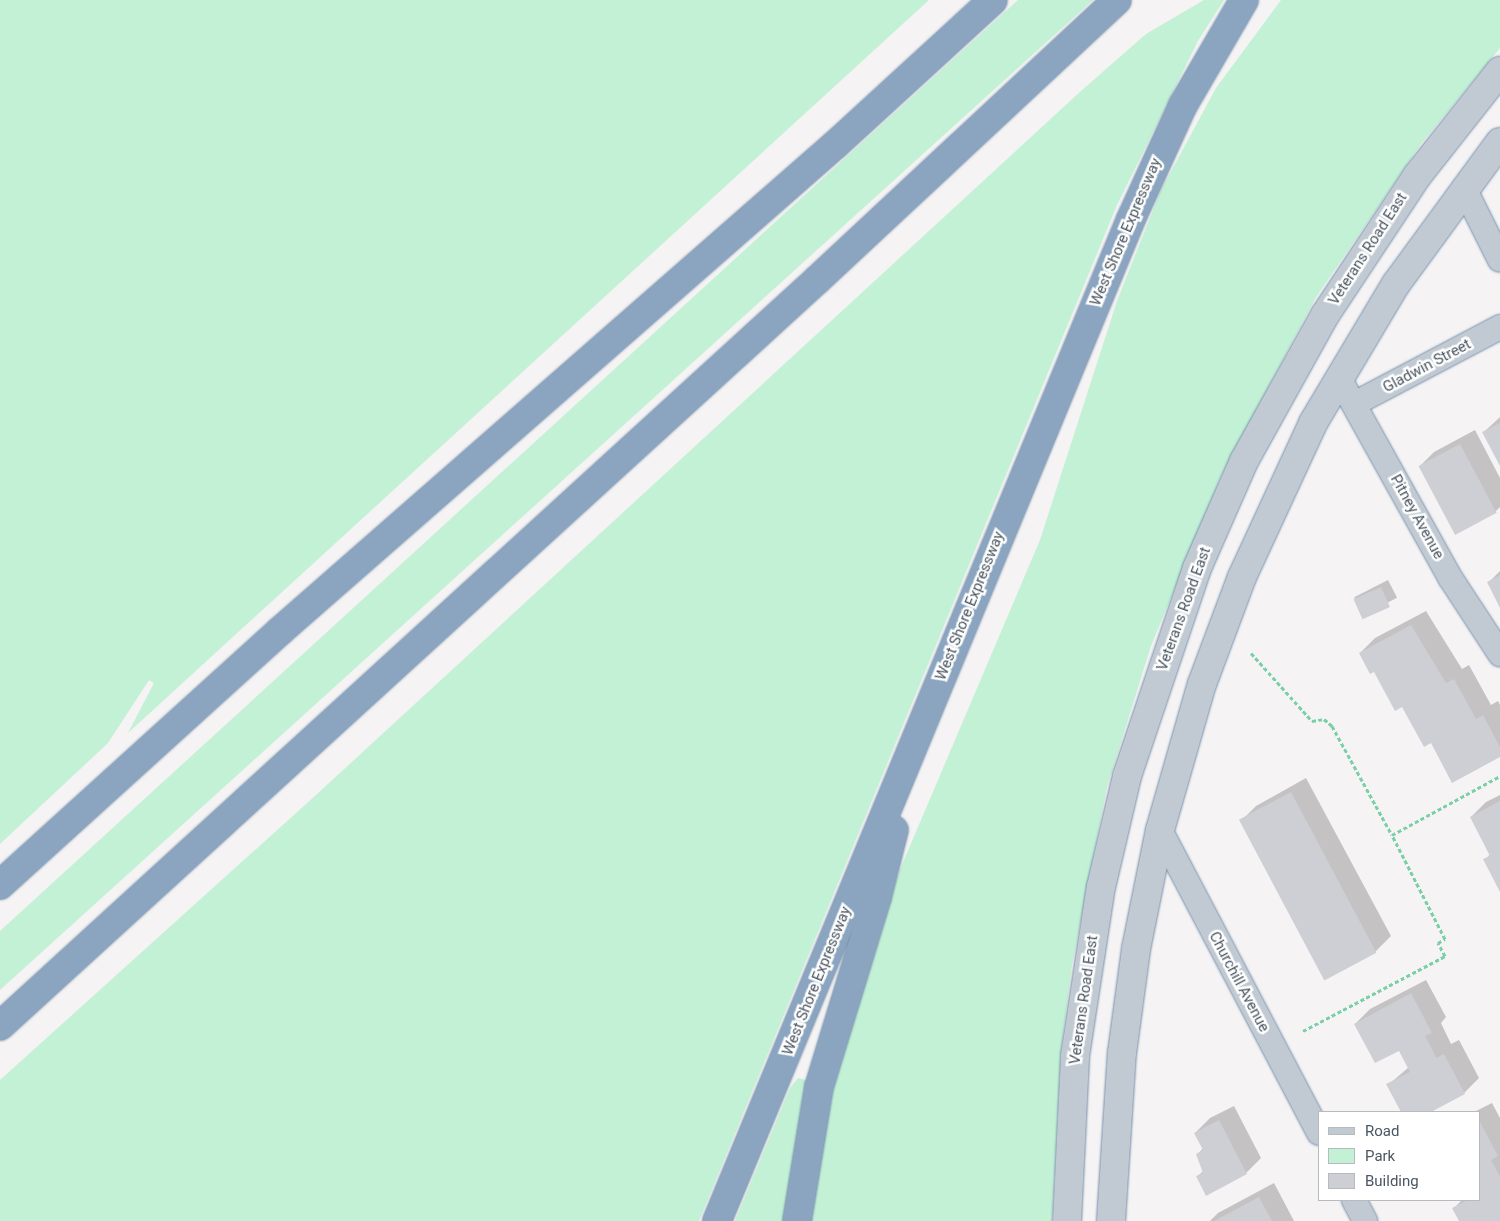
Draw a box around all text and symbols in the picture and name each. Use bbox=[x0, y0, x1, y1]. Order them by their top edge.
street label: West Shore Expressway bbox=[1087, 155, 1165, 309]
street label: Veterans Road East bbox=[1325, 189, 1411, 309]
street label: Gladwin Street bbox=[1380, 335, 1474, 397]
street label: Pitney Avenue bbox=[1386, 472, 1448, 562]
street label: West Shore Expressway bbox=[932, 529, 1008, 683]
street label: Veterans Road East bbox=[1153, 545, 1215, 673]
street label: West Shore Expressway bbox=[779, 904, 855, 1058]
street label: Churchill Avenue bbox=[1205, 929, 1273, 1035]
street label: Veterans Road East bbox=[1066, 934, 1102, 1066]
legend bbox=[1318, 1111, 1480, 1201]
text: Road bbox=[1365, 1122, 1399, 1140]
text: Park bbox=[1365, 1147, 1395, 1165]
text: Building bbox=[1365, 1172, 1419, 1190]

